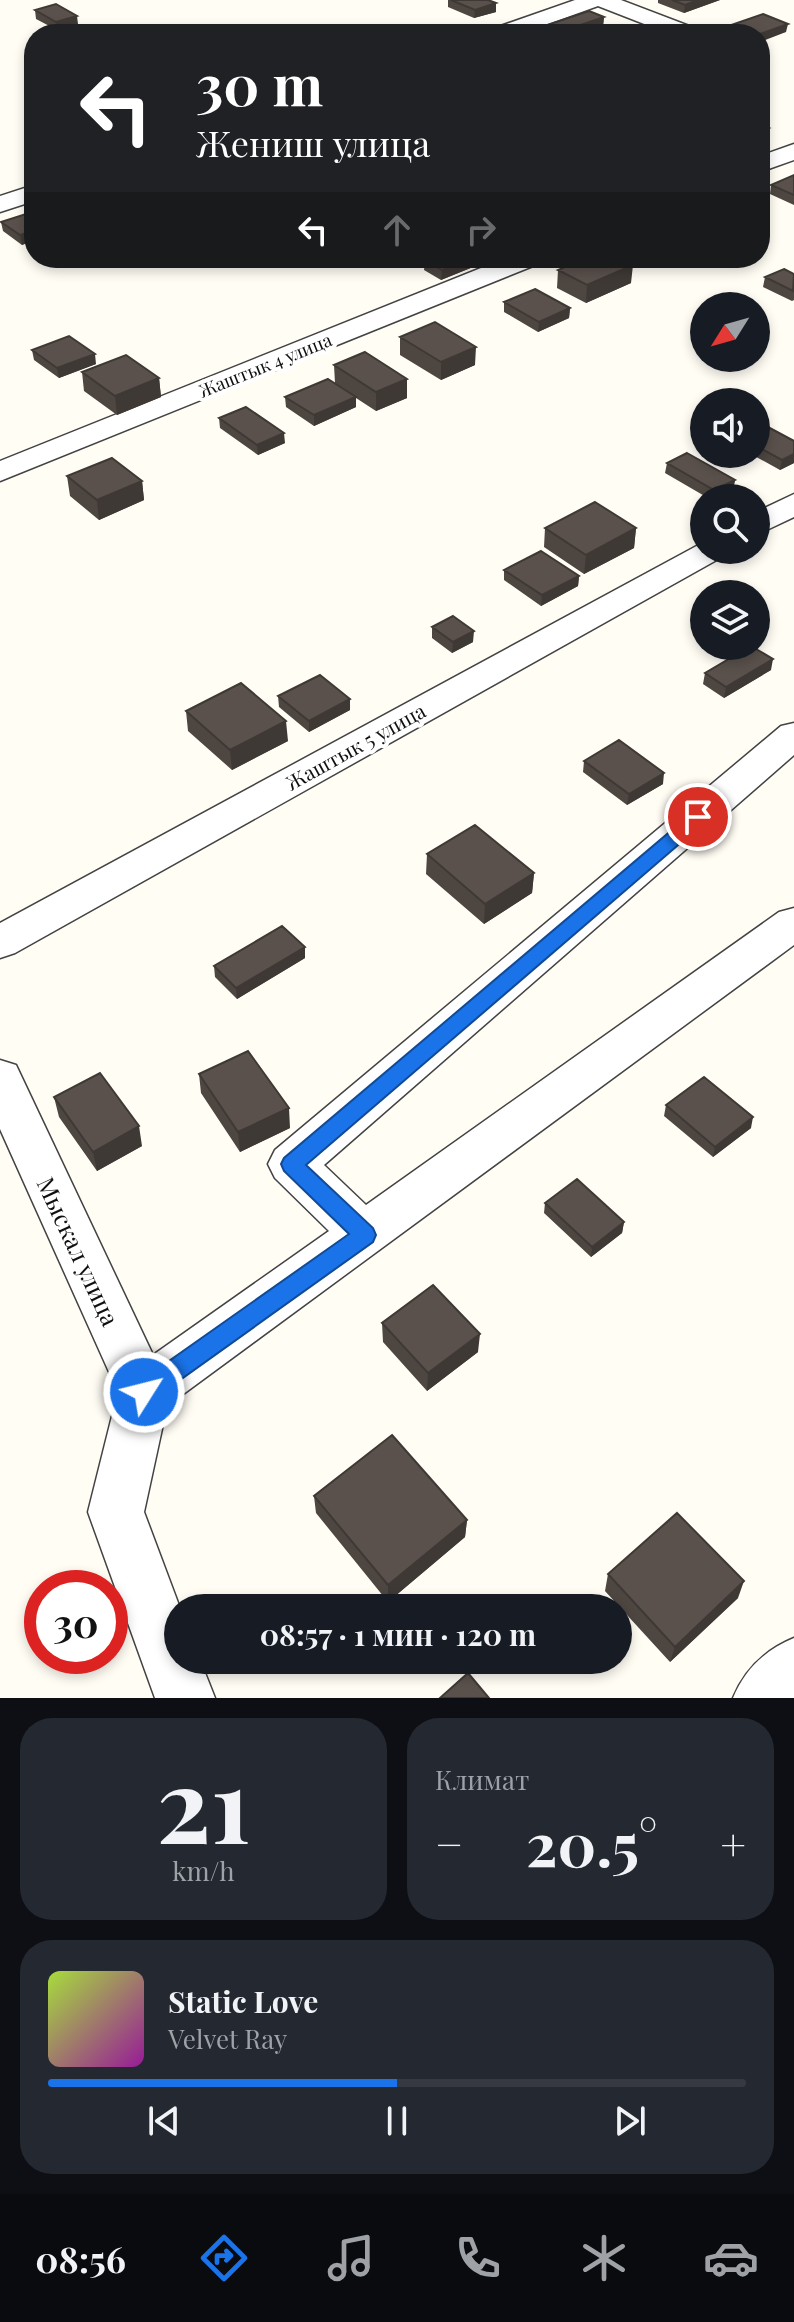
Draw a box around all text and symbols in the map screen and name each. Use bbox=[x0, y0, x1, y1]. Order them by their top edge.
text: 30 m bbox=[196, 46, 323, 121]
icon: left bbox=[64, 56, 168, 160]
text: Жениш улица bbox=[196, 118, 430, 166]
icon: left bbox=[291, 208, 335, 252]
icon: ahead bbox=[375, 208, 419, 252]
icon: right bbox=[459, 208, 503, 252]
north arrow bbox=[690, 292, 770, 372]
map controls bbox=[690, 292, 770, 660]
street label: Жаштык 4 улица bbox=[195, 327, 335, 403]
button: sound bbox=[690, 388, 770, 468]
button: search bbox=[690, 484, 770, 564]
button: layers bbox=[690, 580, 770, 660]
street label: Жаштык 5 улица bbox=[280, 696, 430, 796]
pin bbox=[664, 783, 732, 851]
icon: arrive bbox=[676, 795, 720, 839]
street label: Мыскал улица bbox=[31, 1171, 127, 1331]
position arrow bbox=[102, 1350, 186, 1434]
speed limit sign: 30 bbox=[24, 1570, 128, 1674]
text: 08:57 · 1 мин · 120 m bbox=[260, 1614, 536, 1654]
text: 21 bbox=[156, 1731, 251, 1870]
text: Климат bbox=[435, 1762, 529, 1797]
text: 20.5° bbox=[526, 1802, 658, 1882]
text: − bbox=[435, 1813, 463, 1872]
text: + bbox=[720, 1813, 746, 1872]
text: km/h bbox=[172, 1853, 235, 1888]
text: Static Love bbox=[168, 1981, 318, 2021]
text: Velvet Ray bbox=[168, 2021, 287, 2056]
icon: previous bbox=[142, 2099, 186, 2143]
icon: pause bbox=[375, 2099, 419, 2143]
icon: next bbox=[608, 2099, 652, 2143]
icon: directions bbox=[196, 2230, 252, 2286]
icon: music bbox=[323, 2230, 379, 2286]
icon: phone bbox=[450, 2230, 506, 2286]
icon: climate bbox=[576, 2230, 632, 2286]
icon: car bbox=[703, 2230, 759, 2286]
text: 08:56 bbox=[35, 2234, 126, 2282]

